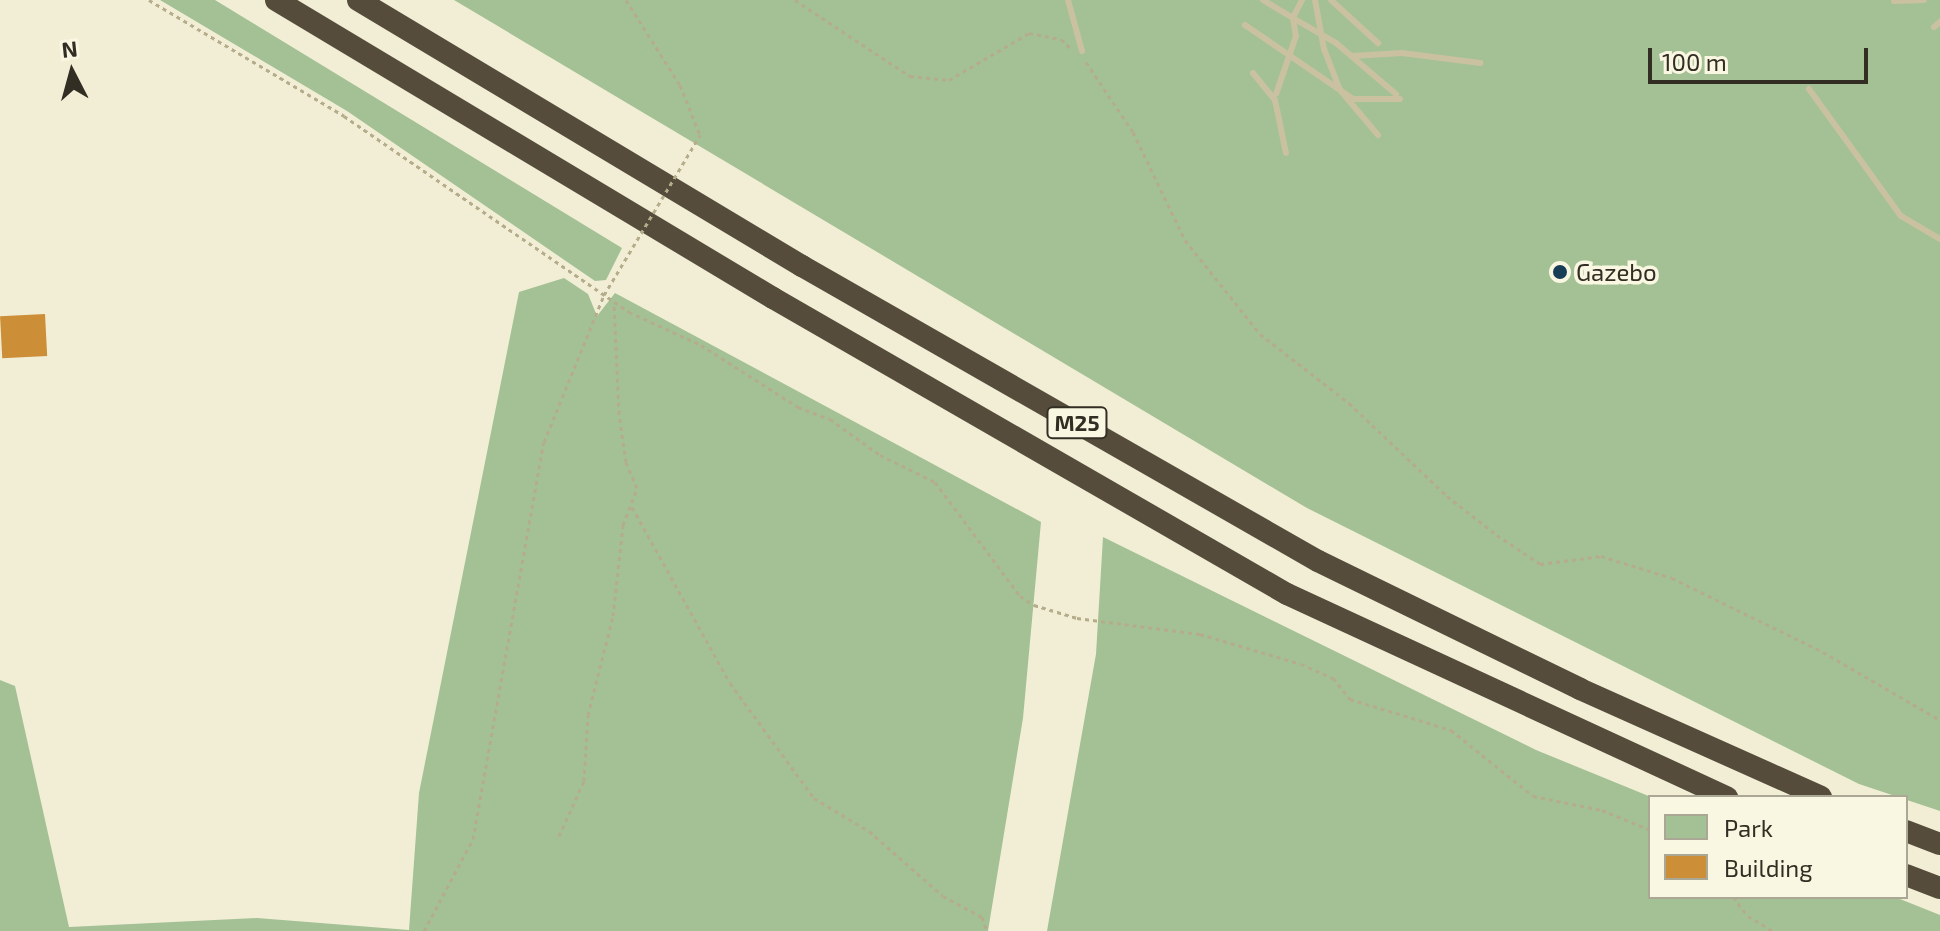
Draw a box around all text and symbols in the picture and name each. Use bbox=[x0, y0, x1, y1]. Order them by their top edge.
north arrow bbox=[32, 32, 112, 112]
scale bar bbox=[1652, 32, 1872, 82]
text: N bbox=[60, 34, 79, 62]
text: 100 m bbox=[1662, 47, 1727, 76]
place label: Gazebo bbox=[1576, 258, 1657, 286]
marker: Gazebo bbox=[1551, 263, 1569, 281]
road number: M25 bbox=[1045, 405, 1109, 441]
legend bbox=[1648, 795, 1908, 899]
text: Park bbox=[1724, 813, 1773, 842]
text: Building bbox=[1724, 853, 1813, 882]

